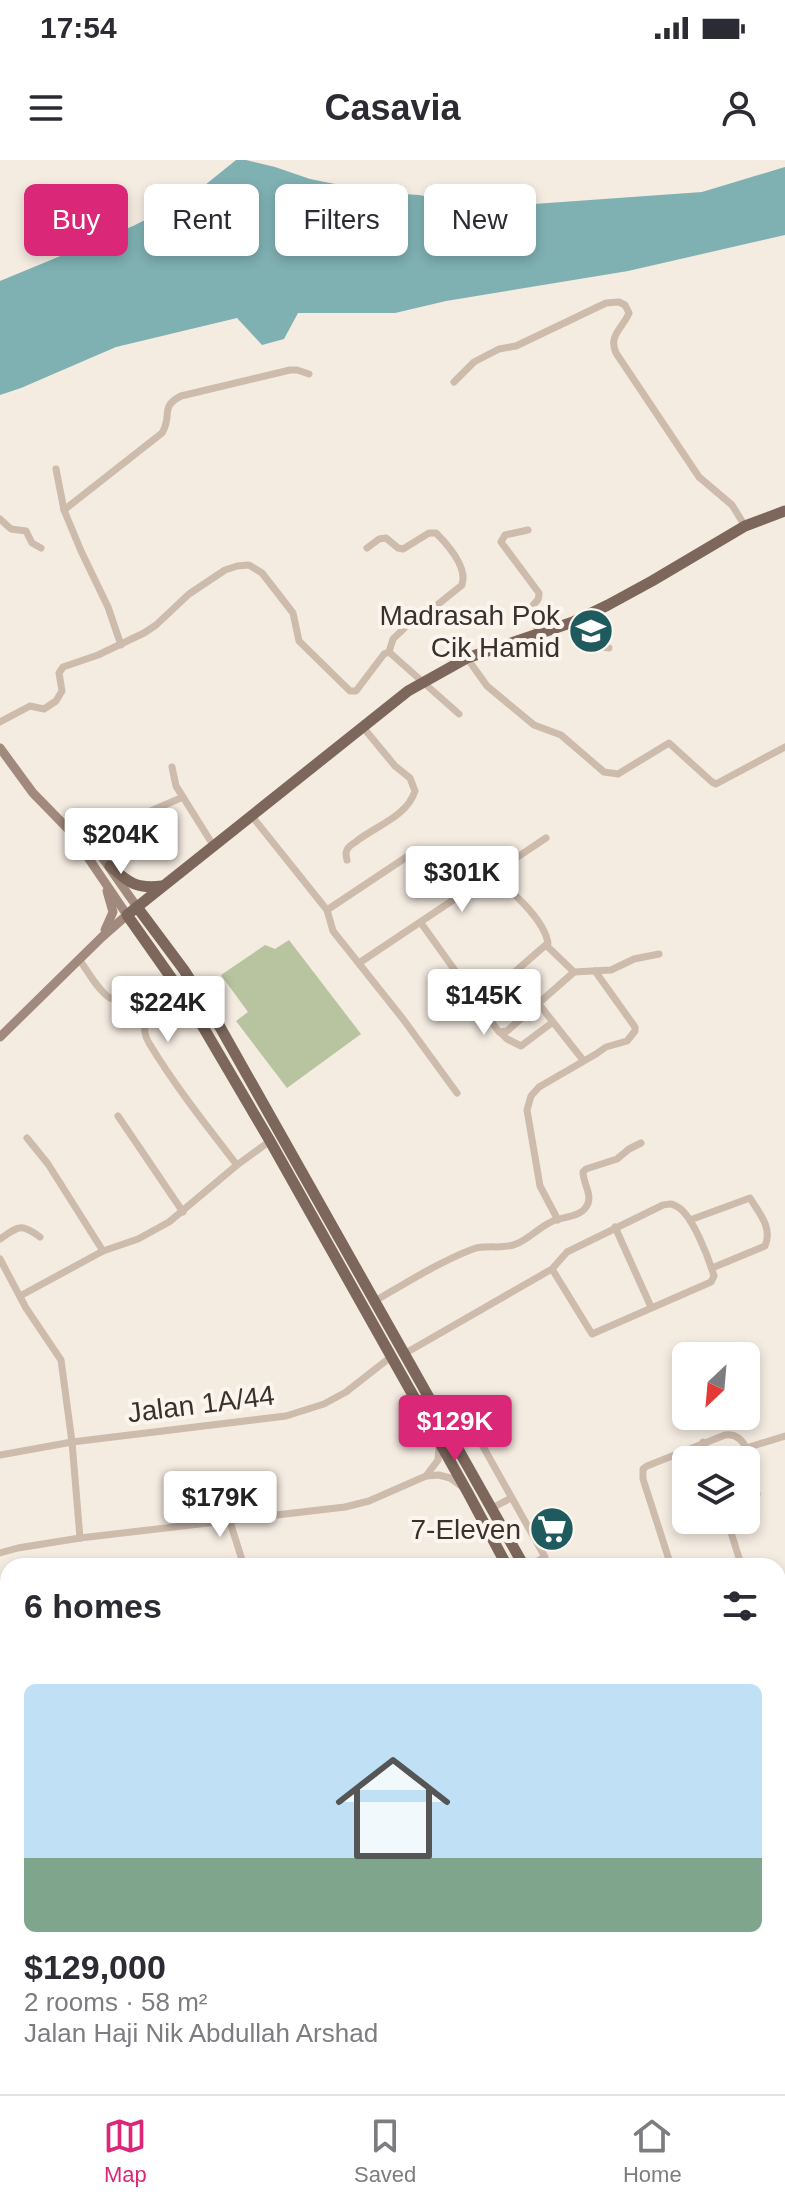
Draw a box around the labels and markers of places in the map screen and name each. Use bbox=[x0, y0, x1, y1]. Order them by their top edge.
place label: Madrasah Pok Cik Hamid bbox=[379, 600, 561, 663]
school or university icon: Madrasah Pok Cik Hamid bbox=[567, 607, 615, 655]
pin: $204K bbox=[65, 808, 177, 876]
pin: $301K bbox=[406, 846, 518, 914]
pin: $145K bbox=[428, 969, 540, 1037]
pin: $224K bbox=[112, 976, 224, 1044]
pin: $129K bbox=[399, 1395, 511, 1463]
pin: $179K bbox=[164, 1471, 276, 1539]
supermarket icon: 7-Eleven bbox=[528, 1505, 576, 1553]
place label: 7-Eleven bbox=[410, 1514, 521, 1545]

